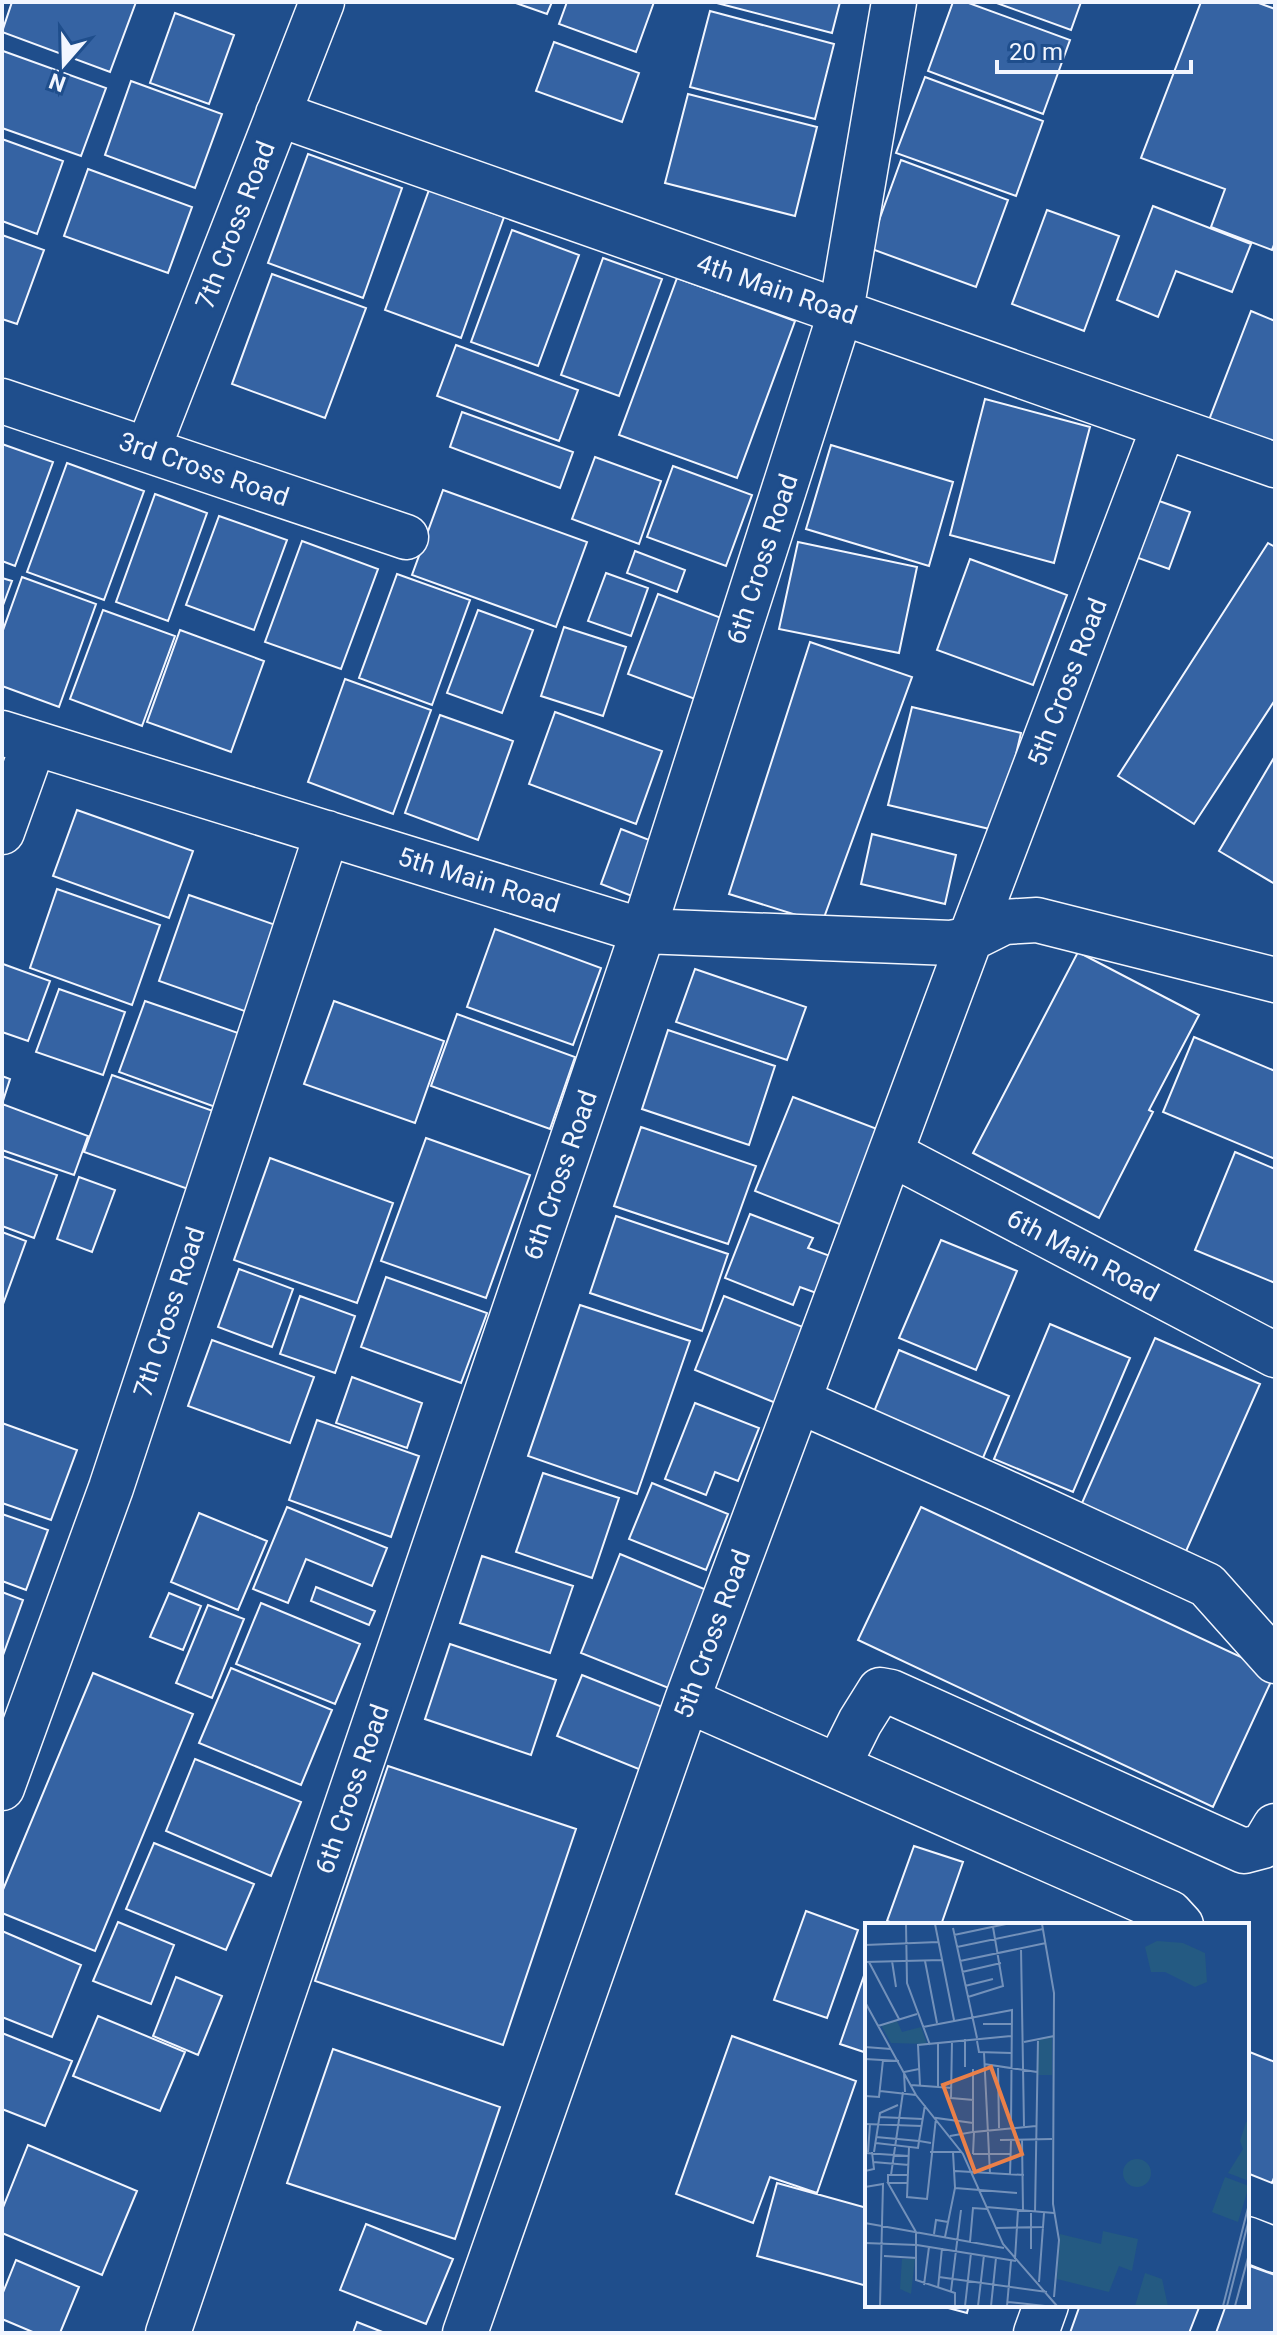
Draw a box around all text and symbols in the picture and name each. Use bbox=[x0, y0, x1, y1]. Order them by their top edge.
north arrow bbox=[24, 24, 104, 104]
scale bar bbox=[997, 24, 1191, 74]
text: 20 m bbox=[1009, 38, 1063, 66]
text: N bbox=[46, 68, 69, 97]
street label: 7th Cross Road bbox=[189, 137, 281, 313]
street label: 4th Main Road bbox=[693, 248, 861, 330]
street label: 3rd Cross Road bbox=[115, 426, 293, 512]
street label: 6th Cross Road bbox=[720, 470, 804, 648]
street label: 5th Cross Road bbox=[1021, 594, 1113, 770]
street label: 5th Main Road bbox=[395, 841, 563, 919]
street label: 6th Cross Road bbox=[517, 1086, 603, 1264]
street label: 6th Main Road bbox=[1002, 1202, 1164, 1308]
street label: 7th Cross Road bbox=[127, 1223, 211, 1401]
street label: 5th Cross Road bbox=[668, 1546, 756, 1722]
street label: 6th Cross Road bbox=[309, 1700, 395, 1878]
inset map bbox=[865, 1923, 1249, 2307]

